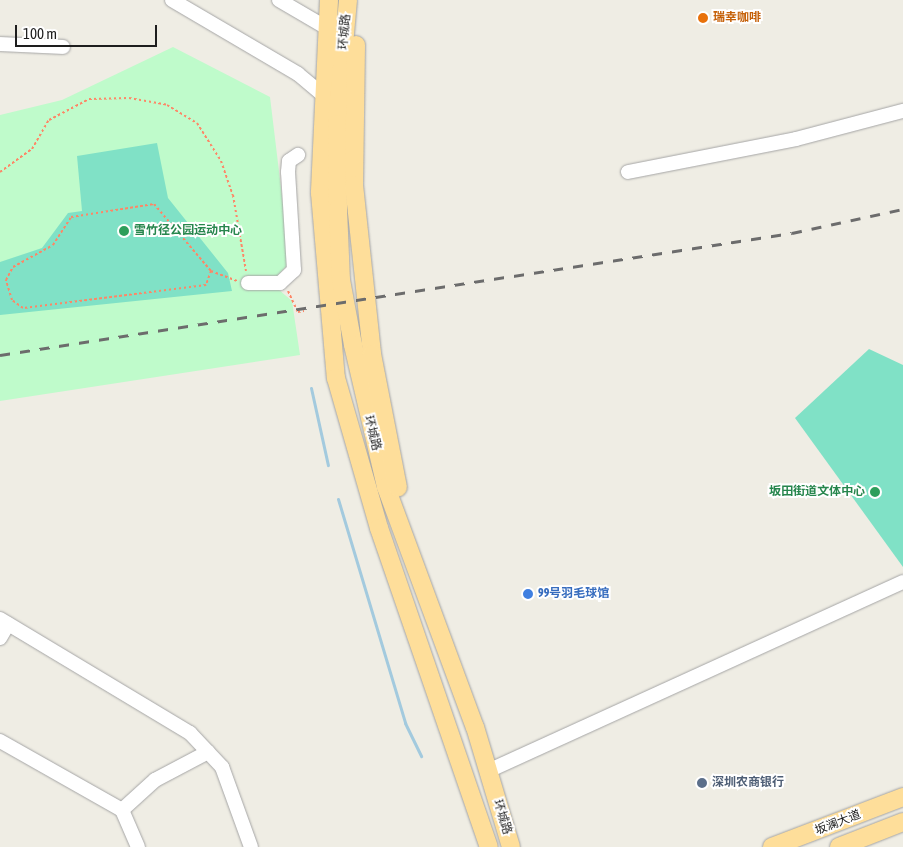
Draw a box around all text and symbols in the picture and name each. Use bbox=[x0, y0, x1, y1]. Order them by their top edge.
place label: 瑞幸咖啡 bbox=[713, 11, 761, 25]
marker: 瑞幸咖啡 bbox=[697, 12, 709, 24]
street label: 环城路 bbox=[336, 13, 354, 51]
scale bar bbox=[18, 15, 160, 47]
text: 100 m bbox=[23, 25, 57, 42]
place label: 雪竹径公园运动中心 bbox=[134, 224, 242, 238]
marker: 雪竹径公园运动中心 bbox=[118, 225, 130, 237]
street label: 环城路 bbox=[361, 414, 383, 452]
place label: 坂田街道文体中心 bbox=[769, 485, 865, 499]
marker: 坂田街道文体中心 bbox=[869, 486, 881, 498]
place label: 99号羽毛球馆 bbox=[538, 587, 609, 601]
marker: 99号羽毛球馆 bbox=[522, 588, 534, 600]
place label: 深圳农商银行 bbox=[712, 776, 784, 790]
marker: 深圳农商银行 bbox=[696, 777, 708, 789]
street label: 环城路 bbox=[490, 798, 514, 836]
street label: 坂澜大道 bbox=[813, 808, 863, 838]

